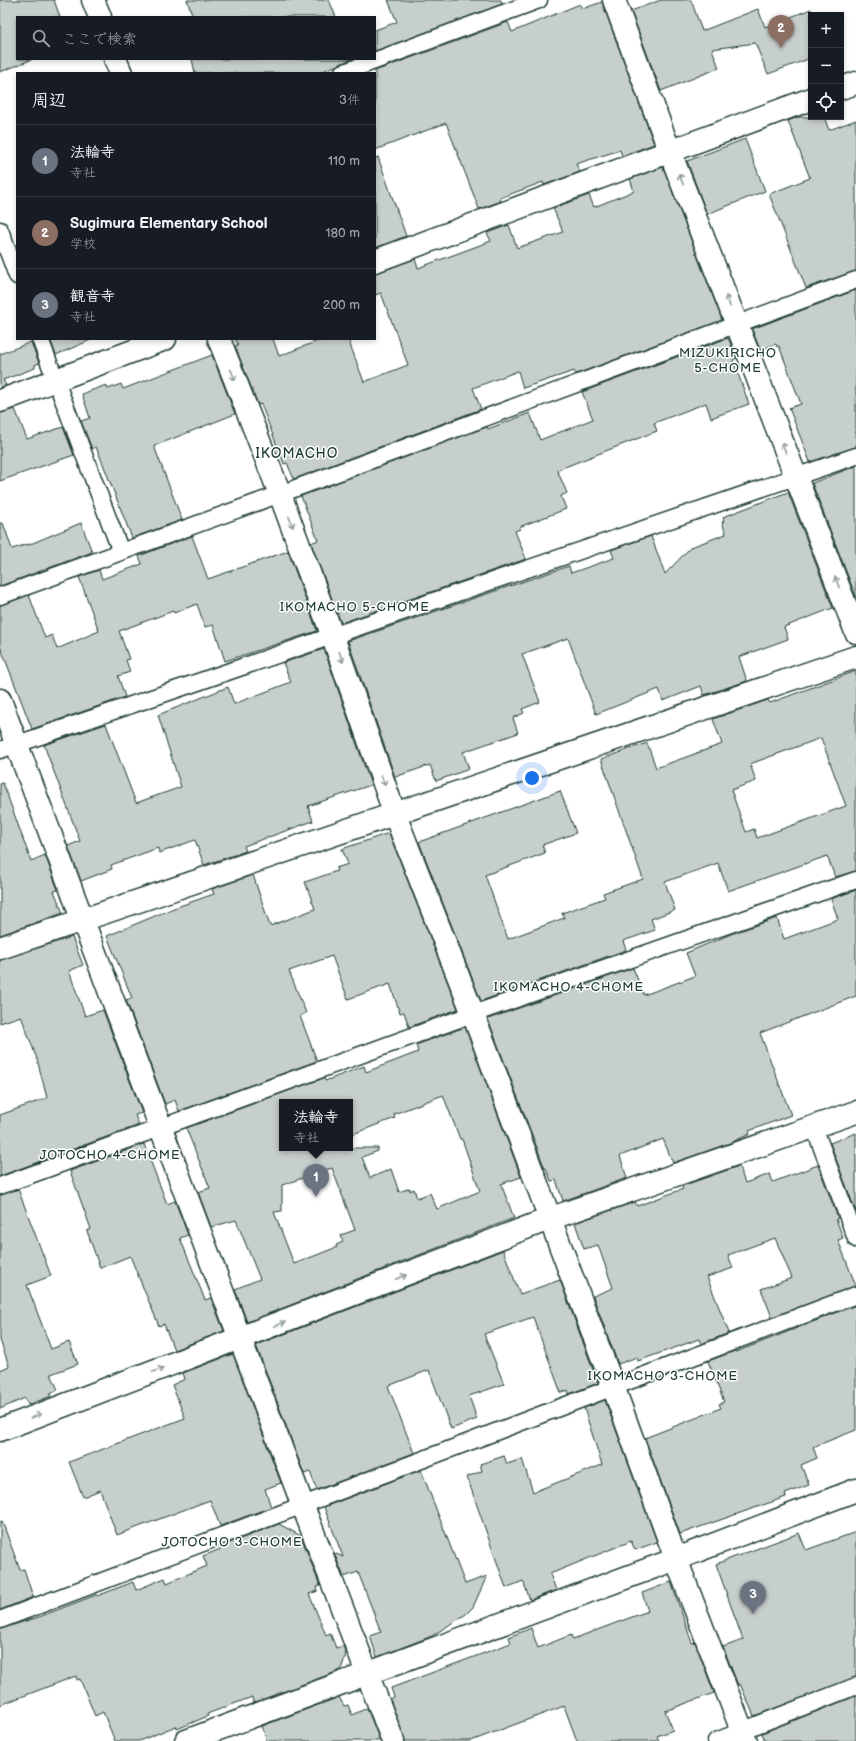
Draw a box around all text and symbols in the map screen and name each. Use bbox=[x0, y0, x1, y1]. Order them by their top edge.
map controls bbox=[808, 12, 844, 120]
button: + bbox=[808, 12, 844, 48]
pin: 2 bbox=[768, 15, 794, 48]
search box bbox=[16, 16, 376, 60]
icon: search bbox=[30, 27, 52, 49]
text: ここで検索 bbox=[62, 30, 137, 49]
button: − bbox=[808, 48, 844, 84]
button: locate bbox=[808, 84, 844, 120]
text: 周辺 bbox=[32, 91, 66, 111]
text: 3件 bbox=[339, 92, 360, 108]
text: 法輪寺 bbox=[70, 143, 115, 162]
text: 1 bbox=[42, 153, 48, 169]
text: 110 m bbox=[328, 153, 360, 169]
text: 寺社 bbox=[70, 165, 96, 181]
one-way arrow bbox=[676, 174, 684, 186]
text: Sugimura Elementary School bbox=[70, 214, 268, 233]
text: 2 bbox=[41, 225, 49, 241]
text: 180 m bbox=[325, 225, 360, 241]
text: 学校 bbox=[70, 236, 96, 252]
text: 観音寺 bbox=[70, 287, 115, 306]
one-way arrow bbox=[724, 295, 732, 307]
text: 3 bbox=[41, 297, 49, 313]
text: 200 m bbox=[323, 297, 360, 313]
text: 寺社 bbox=[70, 309, 96, 325]
district label: MIZUKIRICHO 5-CHOME bbox=[679, 345, 777, 376]
one-way arrow bbox=[230, 369, 238, 381]
one-way arrow bbox=[780, 443, 788, 455]
district label: IKOMACHO bbox=[256, 445, 338, 462]
one-way arrow bbox=[287, 516, 295, 528]
one-way arrow bbox=[832, 577, 840, 589]
district label: IKOMACHO 5-CHOME bbox=[280, 599, 430, 615]
one-way arrow bbox=[337, 651, 345, 663]
your location bbox=[522, 768, 542, 788]
one-way arrow bbox=[380, 774, 388, 786]
district label: IKOMACHO 4-CHOME bbox=[494, 979, 644, 995]
popup bbox=[279, 1099, 353, 1151]
text: 法輪寺 bbox=[293, 1108, 339, 1127]
text: 寺社 bbox=[293, 1130, 320, 1146]
district label: JOTOCHO 4-CHOME bbox=[39, 1147, 181, 1163]
pin: 1 bbox=[303, 1164, 329, 1197]
one-way arrow bbox=[394, 1272, 406, 1280]
one-way arrow bbox=[273, 1319, 285, 1327]
one-way arrow bbox=[152, 1365, 164, 1373]
district label: IKOMACHO 3-CHOME bbox=[588, 1368, 738, 1384]
one-way arrow bbox=[30, 1411, 42, 1419]
district label: JOTOCHO 3-CHOME bbox=[161, 1534, 303, 1550]
pin: 3 bbox=[740, 1581, 766, 1614]

